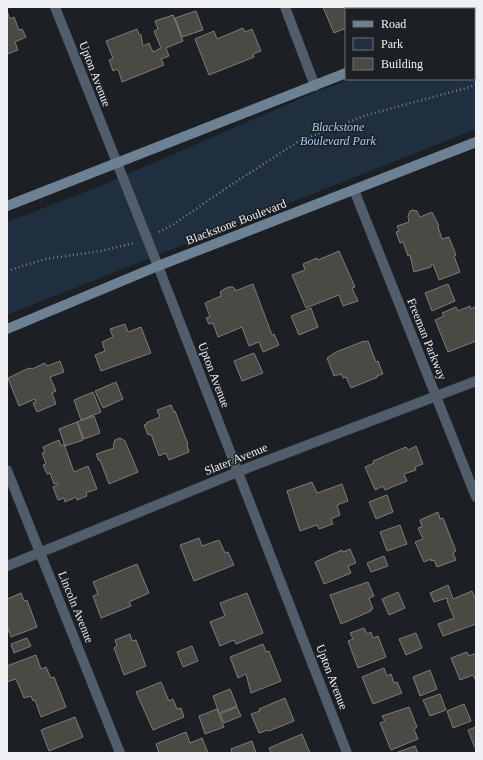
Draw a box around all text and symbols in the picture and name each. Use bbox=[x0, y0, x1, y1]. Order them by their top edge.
legend bbox=[345, 8, 475, 80]
text: Road bbox=[381, 17, 406, 31]
text: Park bbox=[381, 37, 403, 51]
street label: Upton Avenue bbox=[76, 39, 114, 109]
text: Building bbox=[381, 57, 423, 71]
park label: Blackstone Boulevard Park bbox=[300, 120, 377, 148]
street label: Blackstone Boulevard bbox=[184, 196, 288, 248]
street label: Freeman Parkway bbox=[404, 296, 450, 382]
street label: Upton Avenue bbox=[195, 340, 233, 410]
street label: Slater Avenue bbox=[202, 440, 270, 478]
street label: Lincoln Avenue bbox=[55, 569, 97, 645]
street label: Upton Avenue bbox=[313, 642, 351, 712]

